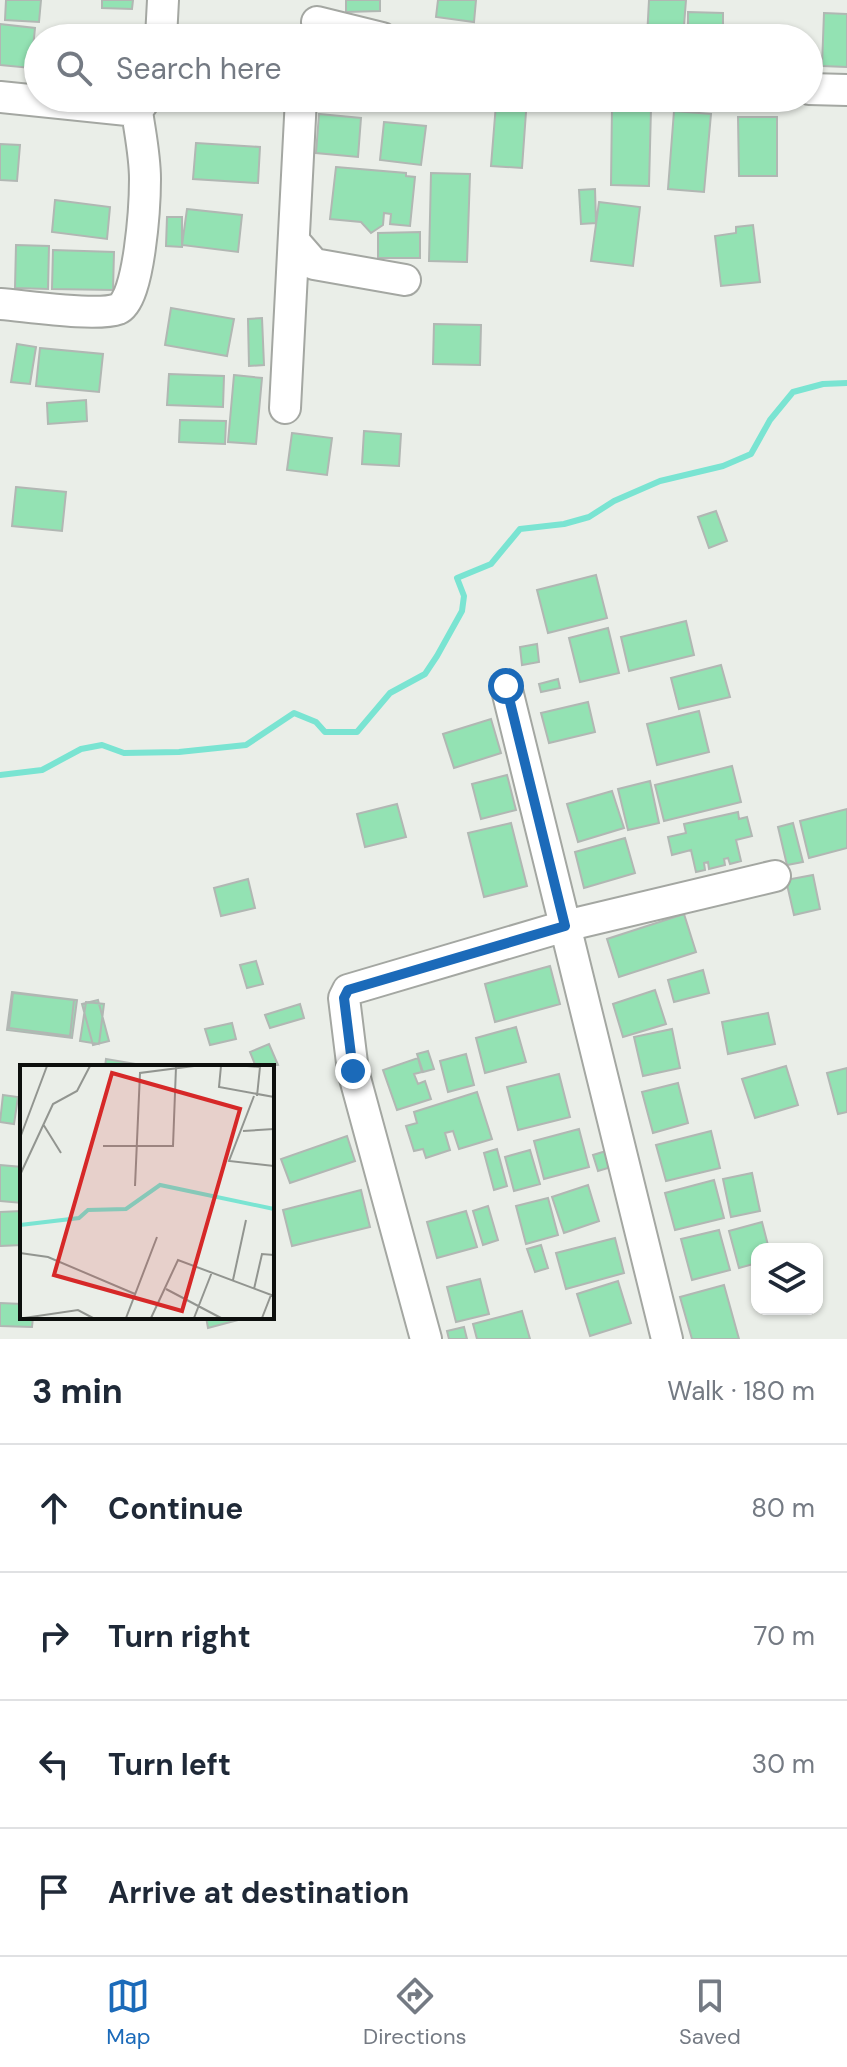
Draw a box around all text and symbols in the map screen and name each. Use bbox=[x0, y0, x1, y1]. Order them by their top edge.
search box bbox=[24, 24, 823, 112]
icon: search bbox=[52, 46, 96, 90]
text: Search here bbox=[116, 49, 282, 88]
route start bbox=[488, 668, 524, 704]
route end bbox=[335, 1053, 371, 1089]
inset map bbox=[20, 1065, 274, 1319]
map controls bbox=[751, 1243, 823, 1315]
button: layers bbox=[751, 1243, 823, 1315]
text: 3 min bbox=[32, 1369, 123, 1414]
text: Walk · 180 m bbox=[667, 1374, 815, 1408]
icon: ahead bbox=[32, 1486, 76, 1530]
text: Continue bbox=[108, 1489, 243, 1528]
text: 80 m bbox=[751, 1491, 815, 1525]
icon: right bbox=[32, 1614, 76, 1658]
text: Turn right bbox=[108, 1617, 251, 1656]
text: 70 m bbox=[754, 1619, 815, 1653]
icon: left bbox=[32, 1742, 76, 1786]
text: Turn left bbox=[108, 1745, 231, 1784]
text: 30 m bbox=[752, 1747, 815, 1781]
icon: arrive bbox=[32, 1870, 76, 1914]
text: Arrive at destination bbox=[108, 1873, 409, 1912]
tab: Map bbox=[106, 1974, 151, 2051]
tab: Directions bbox=[363, 1974, 467, 2051]
tab: Saved bbox=[679, 1974, 741, 2051]

